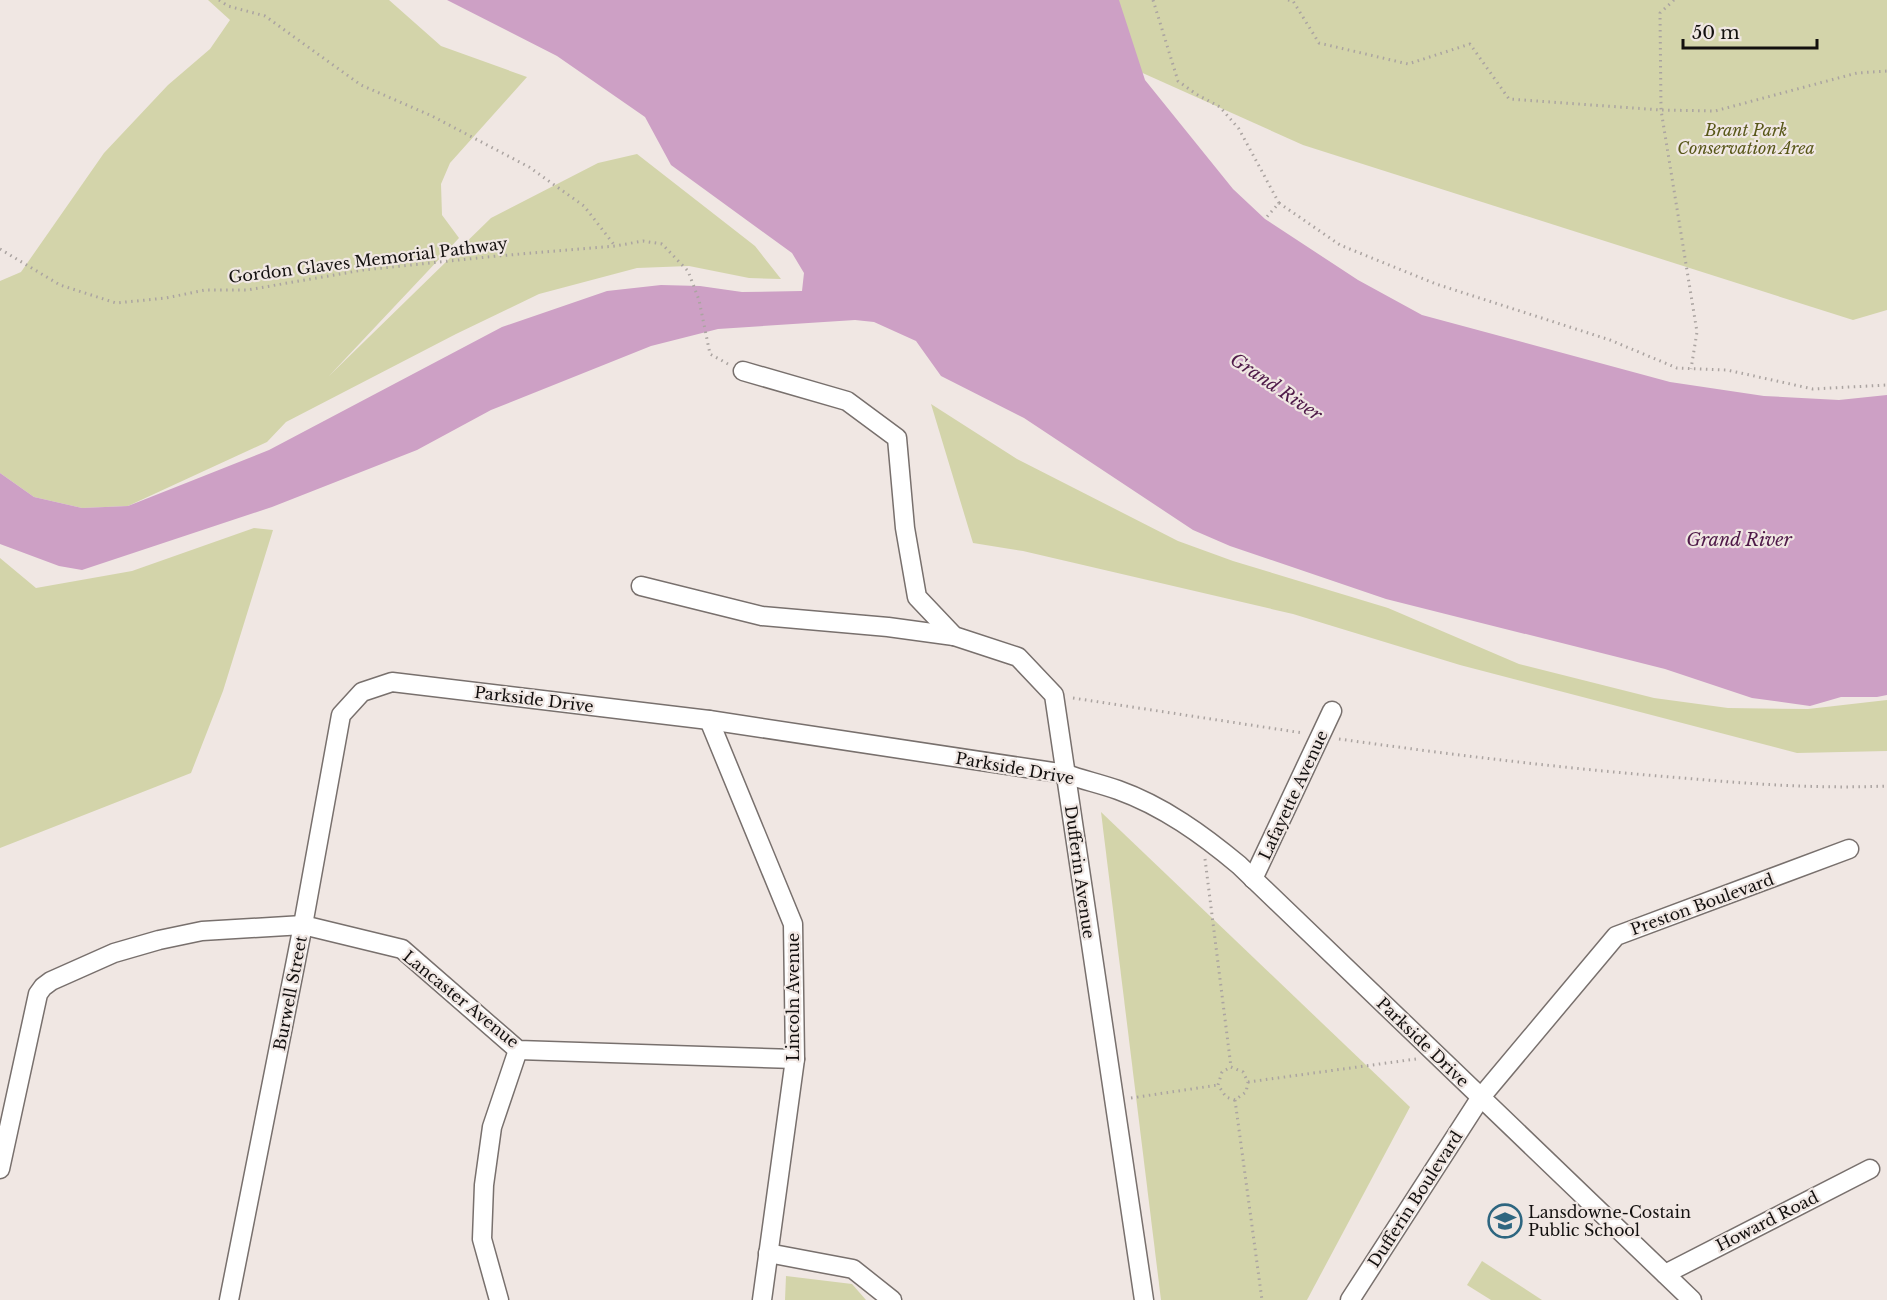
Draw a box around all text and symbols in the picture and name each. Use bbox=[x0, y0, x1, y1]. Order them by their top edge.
scale bar bbox=[1683, 12, 1816, 50]
text: 50 m bbox=[1692, 22, 1740, 44]
park label: Brant Park Conservation Area bbox=[1677, 120, 1815, 158]
street label: Gordon Glaves Memorial Pathway bbox=[227, 233, 509, 287]
water label: Grand River bbox=[1226, 348, 1327, 426]
water label: Grand River bbox=[1686, 529, 1793, 551]
street label: Parkside Drive bbox=[473, 682, 595, 716]
street label: Lafayette Avenue bbox=[1254, 727, 1332, 863]
street label: Parkside Drive bbox=[954, 748, 1076, 788]
street label: Dufferin Avenue bbox=[1061, 804, 1099, 940]
street label: Preston Boulevard bbox=[1627, 869, 1777, 939]
street label: Lincoln Avenue bbox=[783, 933, 803, 1061]
street label: Burwell Street bbox=[269, 934, 311, 1052]
street label: Lancaster Avenue bbox=[399, 946, 523, 1052]
street label: Parkside Drive bbox=[1373, 993, 1473, 1091]
street label: Dufferin Boulevard bbox=[1363, 1127, 1467, 1271]
street label: Howard Road bbox=[1712, 1187, 1822, 1255]
place label: Lansdowne-Costain Public School bbox=[1528, 1202, 1691, 1240]
school or university icon: Lansdowne-Costain Public School bbox=[1487, 1203, 1523, 1239]

